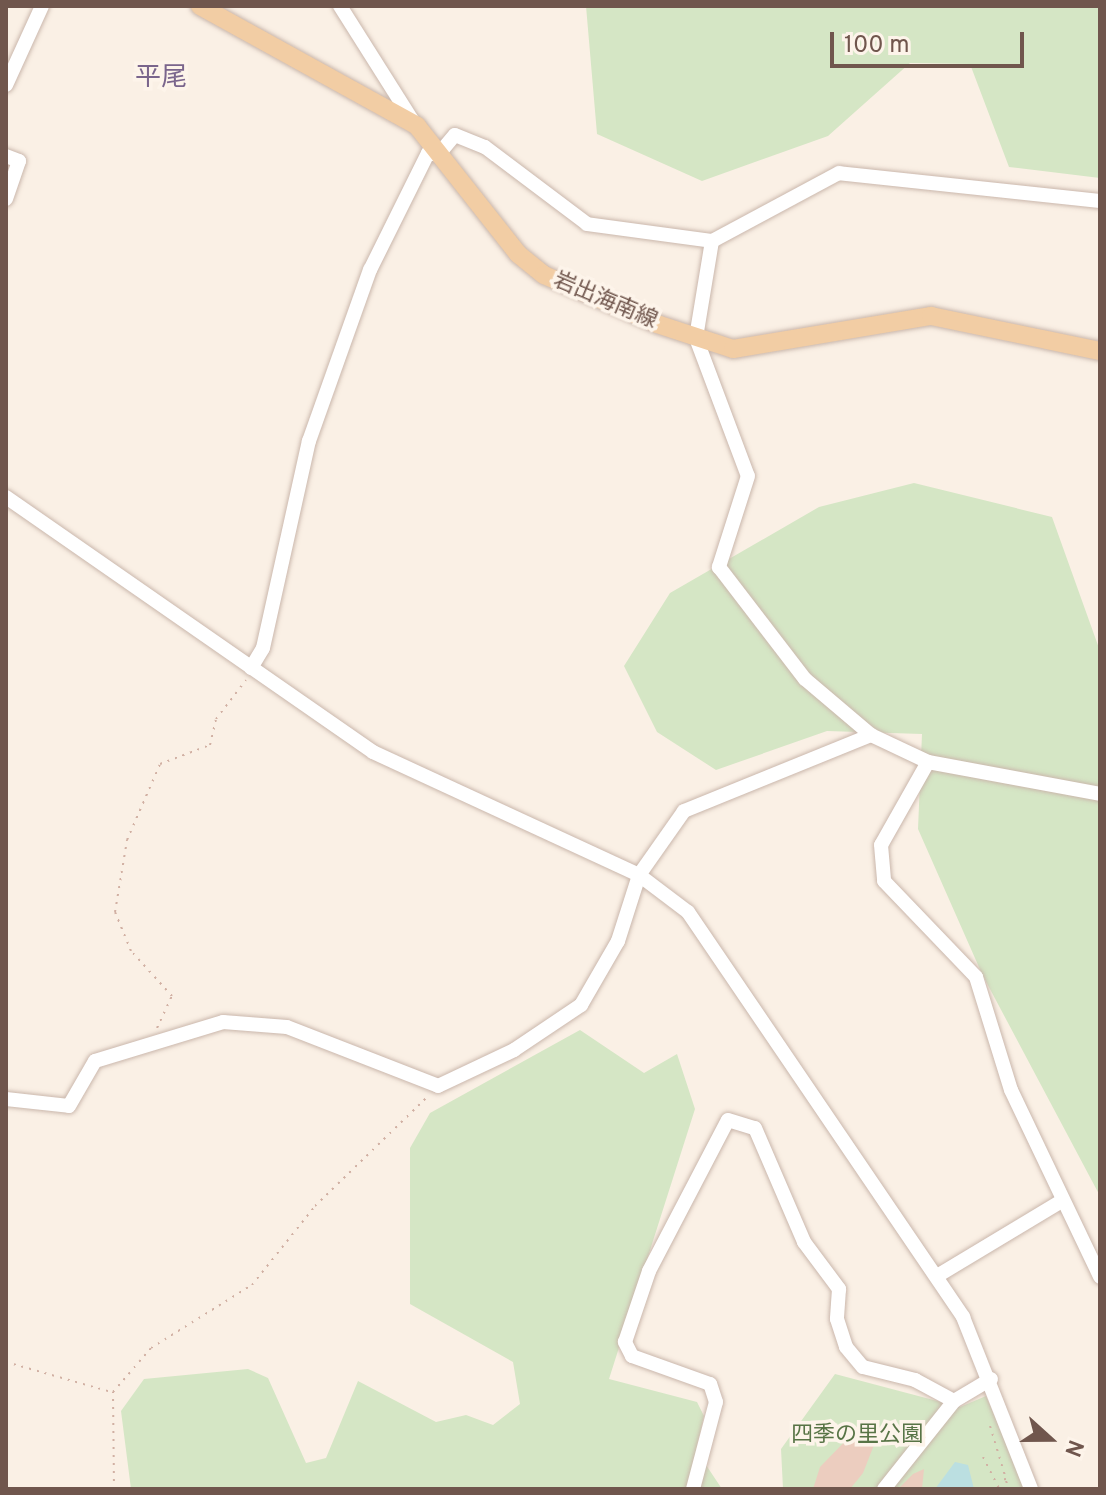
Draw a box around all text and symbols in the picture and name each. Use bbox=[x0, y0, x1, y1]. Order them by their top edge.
scale bar bbox=[834, 16, 1028, 66]
text: 100 m bbox=[844, 31, 910, 61]
district label: 平尾 bbox=[135, 63, 187, 95]
street label: 岩出海南線 bbox=[549, 267, 661, 335]
north arrow bbox=[1010, 1399, 1090, 1479]
park label: 四季の里公園 bbox=[791, 1423, 923, 1449]
text: N bbox=[1057, 1436, 1088, 1460]

